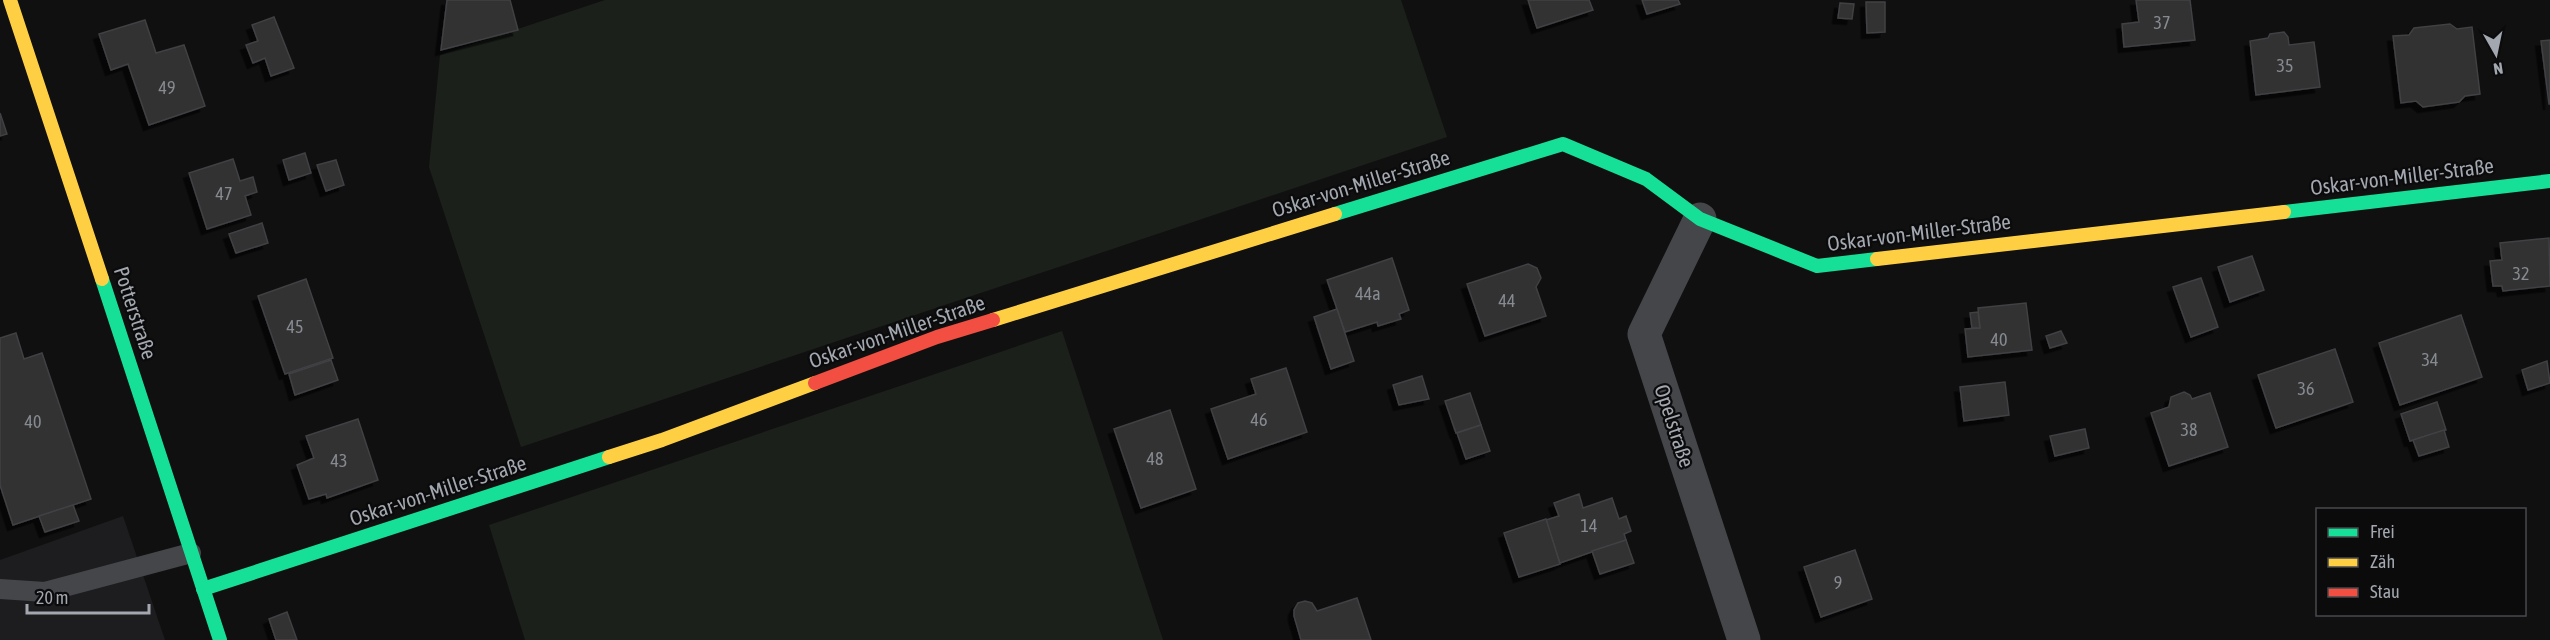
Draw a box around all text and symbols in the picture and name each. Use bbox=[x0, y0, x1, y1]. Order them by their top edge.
house number: 37 bbox=[2154, 12, 2170, 33]
north arrow bbox=[2466, 24, 2526, 84]
house number: 35 bbox=[2277, 55, 2293, 76]
text: N bbox=[2492, 59, 2504, 78]
house number: 49 bbox=[159, 77, 175, 98]
street label: Oskar-von-Miller-Straße bbox=[1269, 145, 1452, 221]
street label: Oskar-von-Miller-Straße bbox=[2309, 153, 2495, 199]
house number: 47 bbox=[216, 183, 232, 204]
street label: Oskar-von-Miller-Straße bbox=[1826, 209, 2012, 255]
street label: Potterstraße bbox=[110, 263, 162, 362]
house number: 32 bbox=[2513, 263, 2529, 284]
house number: 44a bbox=[1355, 283, 1381, 304]
street label: Oskar-von-Miller-Straße bbox=[806, 290, 988, 372]
house number: 44 bbox=[1499, 290, 1515, 311]
house number: 45 bbox=[287, 316, 303, 337]
house number: 40 bbox=[1991, 329, 2007, 350]
house number: 34 bbox=[2422, 349, 2438, 370]
house number: 36 bbox=[2298, 378, 2314, 399]
street label: Opelstraße bbox=[1650, 381, 1700, 470]
house number: 46 bbox=[1251, 409, 1267, 430]
house number: 40 bbox=[25, 411, 41, 432]
house number: 38 bbox=[2181, 419, 2197, 440]
house number: 48 bbox=[1147, 448, 1163, 469]
house number: 43 bbox=[331, 450, 347, 471]
street label: Oskar-von-Miller-Straße bbox=[346, 450, 529, 530]
legend bbox=[2316, 508, 2526, 616]
house number: 14 bbox=[1581, 515, 1597, 536]
text: Frei bbox=[2370, 521, 2395, 542]
text: Zäh bbox=[2370, 551, 2395, 572]
house number: 9 bbox=[1834, 572, 1842, 593]
scale bar bbox=[27, 577, 148, 615]
text: Stau bbox=[2370, 581, 2400, 602]
text: 20 m bbox=[36, 587, 68, 608]

